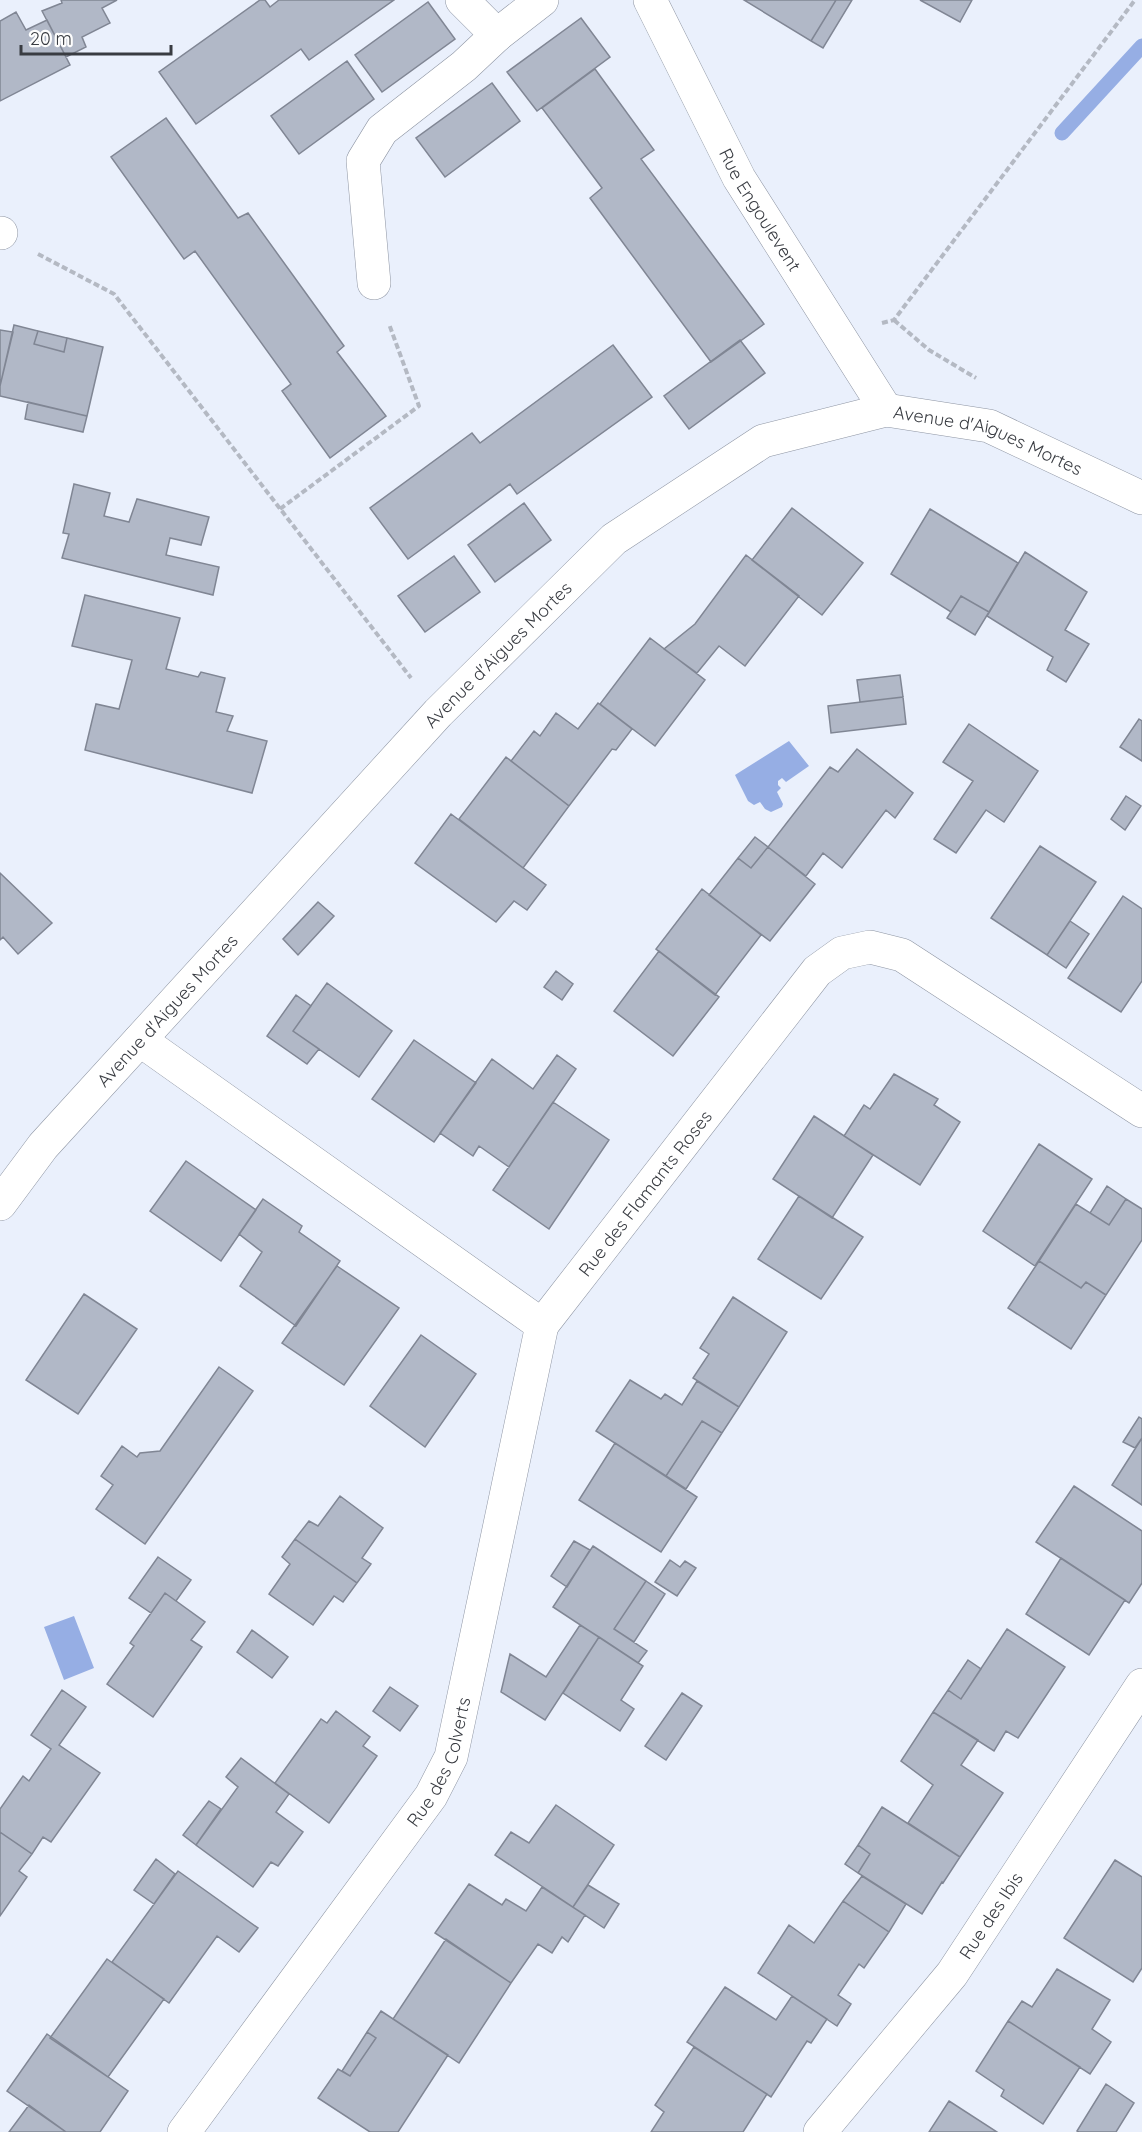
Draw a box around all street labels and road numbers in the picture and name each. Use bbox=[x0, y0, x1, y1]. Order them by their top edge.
street label: Rue Engoulevent bbox=[714, 144, 807, 275]
street label: Avenue d'Aigues Mortes bbox=[892, 400, 1086, 480]
street label: Avenue d'Aigues Mortes bbox=[419, 576, 576, 732]
street label: Avenue d'Aigues Mortes bbox=[91, 929, 242, 1091]
street label: Rue des Flamants Roses bbox=[573, 1105, 716, 1281]
street label: Rue des Colverts bbox=[401, 1695, 475, 1831]
street label: Rue des Ibis bbox=[954, 1868, 1027, 1963]

